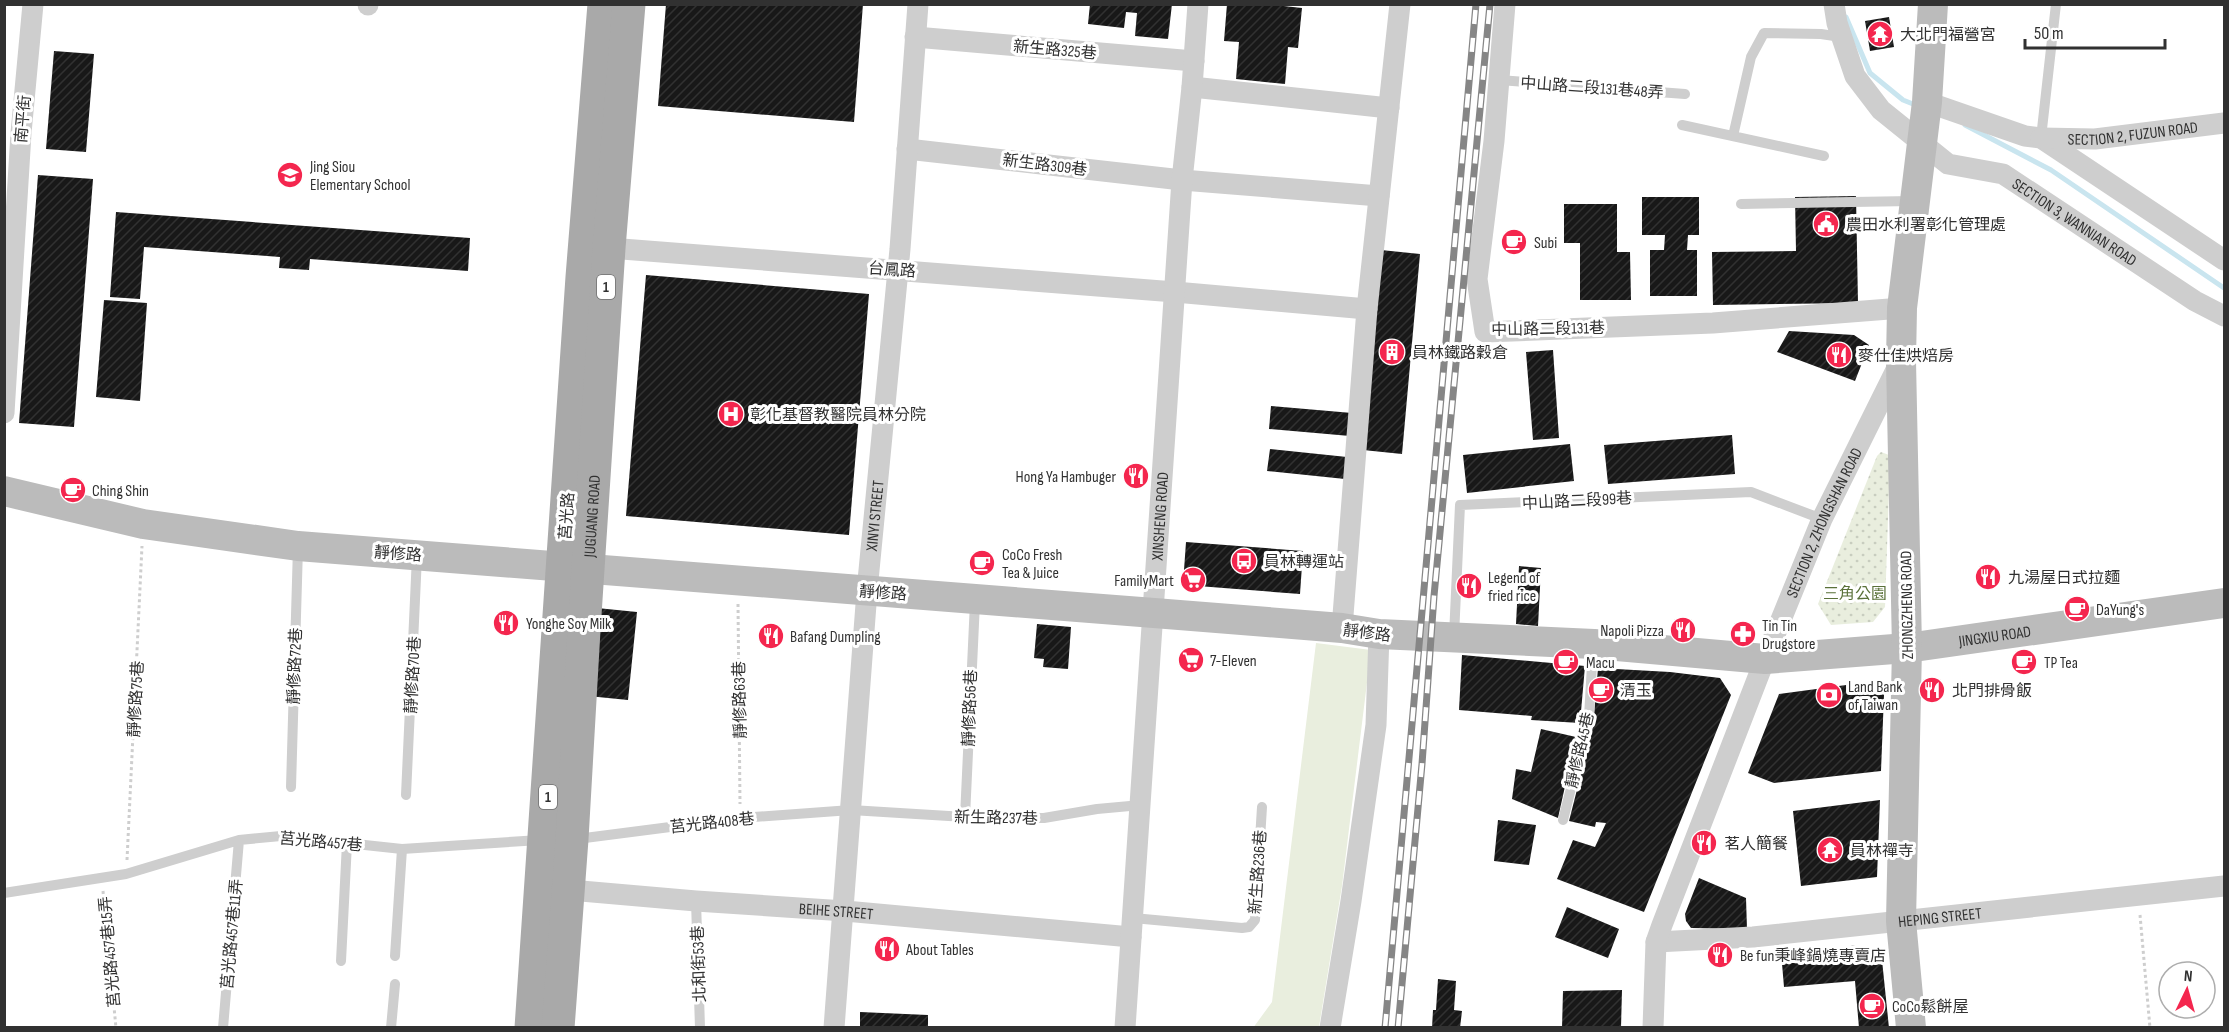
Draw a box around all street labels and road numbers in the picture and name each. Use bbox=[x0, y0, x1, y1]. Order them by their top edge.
street label: 新生路325巷 bbox=[1012, 37, 1097, 64]
street label: 中山路二段131巷48弄 bbox=[1520, 74, 1664, 103]
street label: 南平街 bbox=[12, 94, 35, 144]
street label: SECTION 2, FUZUN ROAD bbox=[2067, 118, 2199, 150]
street label: 新生路309巷 bbox=[1002, 151, 1088, 180]
street label: SECTION 3, WANNIAN ROAD bbox=[2008, 175, 2140, 271]
street label: 台鳳路 bbox=[867, 259, 917, 282]
road number: 1 bbox=[597, 275, 615, 299]
street label: 中山路二段131巷 bbox=[1491, 319, 1605, 340]
street label: SECTION 2, ZHONGSHAN ROAD bbox=[1783, 445, 1867, 601]
street label: XINSHENG ROAD bbox=[1148, 471, 1173, 562]
street label: JUGUANG ROAD bbox=[581, 474, 605, 559]
street label: XINYI STREET bbox=[863, 479, 889, 553]
street label: 中山路二段99巷 bbox=[1522, 489, 1633, 514]
street label: 莒光路 bbox=[556, 491, 579, 541]
street label: 靜修路 bbox=[373, 543, 423, 566]
street label: ZHONGZHENG ROAD bbox=[1897, 550, 1918, 659]
street label: 靜修路 bbox=[858, 582, 908, 605]
street label: 靜修路 bbox=[1342, 621, 1392, 646]
street label: JINGXIU ROAD bbox=[1956, 622, 2032, 652]
street label: 靜修路72巷 bbox=[285, 627, 306, 705]
street label: 靜修路70巷 bbox=[402, 636, 425, 714]
street label: 靜修路75巷 bbox=[125, 660, 148, 738]
street label: 靜修路63巷 bbox=[730, 661, 751, 739]
street label: 靜修路56巷 bbox=[960, 669, 981, 747]
street label: 靜修路45巷 bbox=[1563, 711, 1598, 790]
road number: 1 bbox=[539, 785, 557, 809]
street label: 新生路237巷 bbox=[954, 808, 1038, 829]
street label: 莒光路408巷 bbox=[669, 810, 755, 837]
street label: 莒光路457巷 bbox=[278, 829, 363, 856]
street label: 新生路236巷 bbox=[1246, 829, 1271, 915]
street label: 莒光路457巷11弄 bbox=[218, 878, 247, 990]
street label: 莒光路457巷15弄 bbox=[96, 895, 125, 1008]
street label: BEIHE STREET bbox=[798, 900, 875, 925]
street label: HEPING STREET bbox=[1897, 904, 1983, 932]
street label: 北和街53巷 bbox=[689, 925, 710, 1003]

